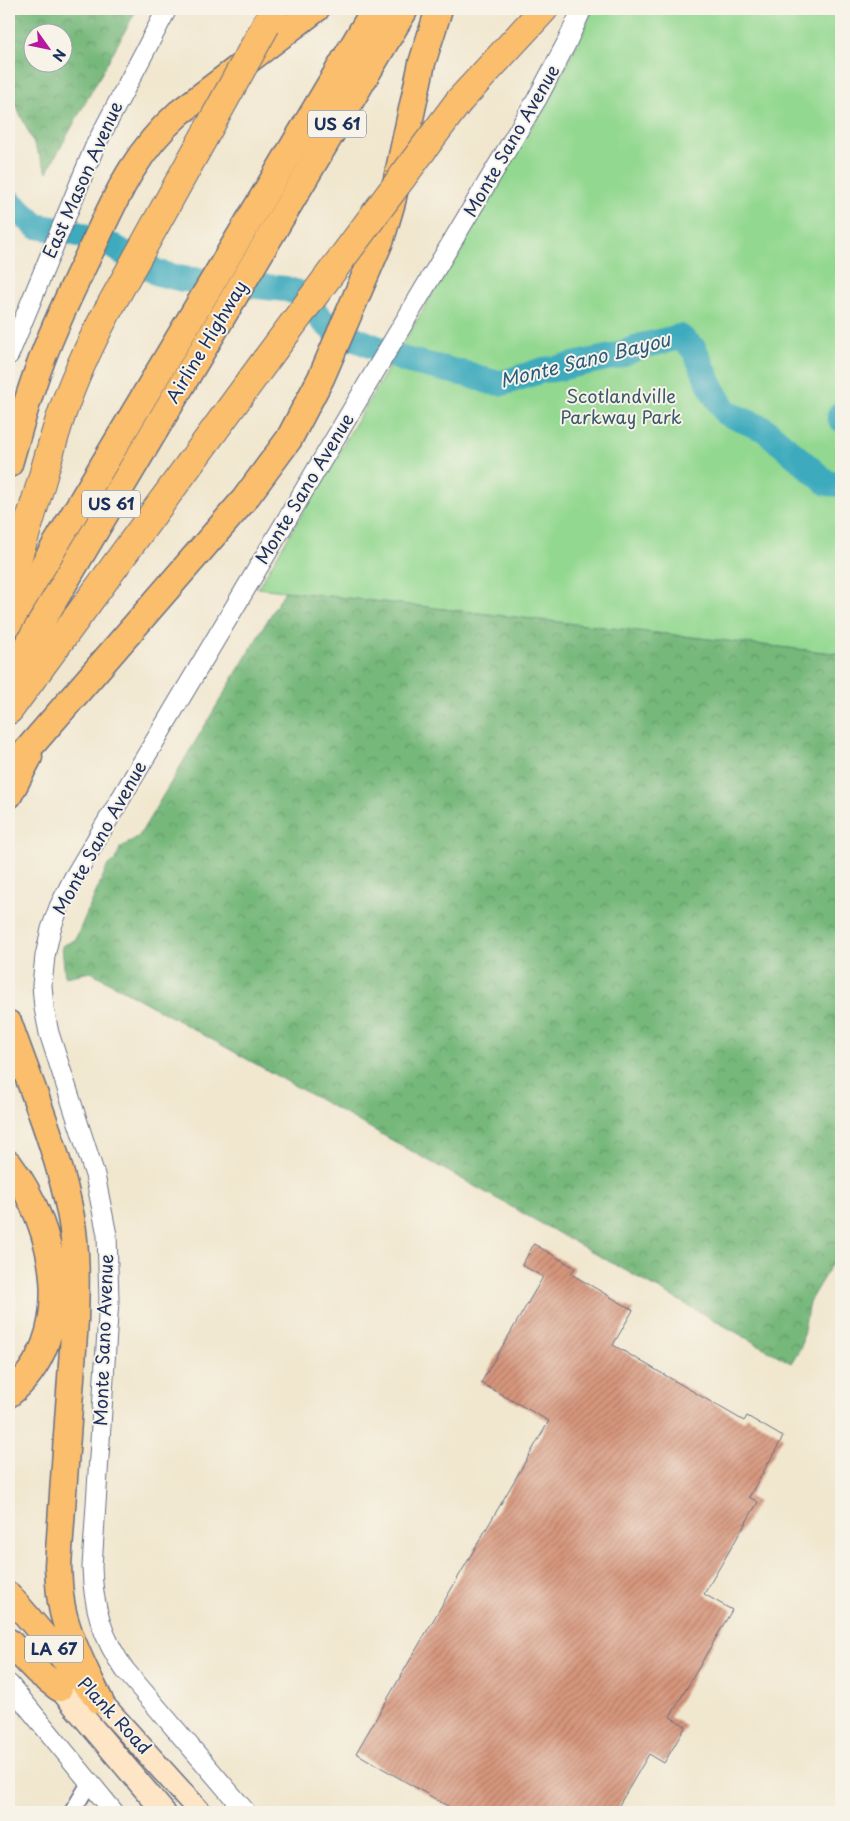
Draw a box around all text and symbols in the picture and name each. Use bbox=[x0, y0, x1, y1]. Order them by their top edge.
north arrow bbox=[22, 22, 72, 72]
text: N bbox=[47, 45, 71, 66]
street label: Monte Sano Avenue bbox=[456, 59, 566, 222]
street label: East Mason Avenue bbox=[35, 96, 128, 262]
road number: US 61 bbox=[308, 110, 366, 138]
street label: Airline Highway bbox=[158, 275, 253, 408]
water label: Monte Sano Bayou bbox=[497, 324, 675, 394]
park label: Scotlandville Parkway Park bbox=[560, 382, 682, 430]
street label: Monte Sano Avenue bbox=[248, 407, 360, 569]
road number: US 61 bbox=[82, 490, 140, 518]
street label: Monte Sano Avenue bbox=[45, 755, 152, 919]
street label: Monte Sano Avenue bbox=[86, 1253, 119, 1426]
road number: LA 67 bbox=[25, 1636, 83, 1662]
street label: Plank Road bbox=[72, 1670, 158, 1760]

